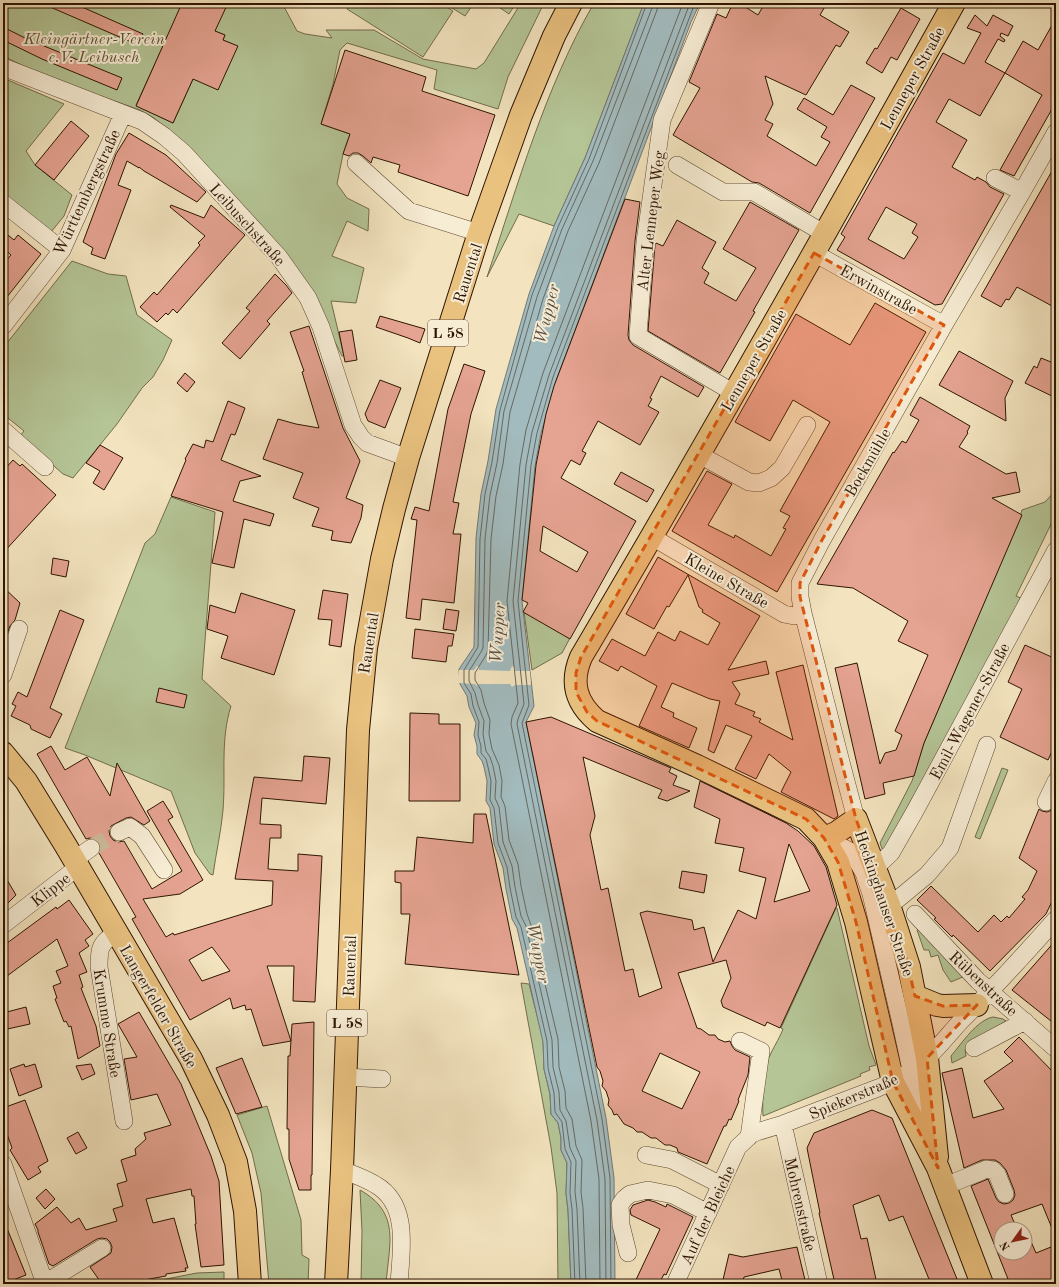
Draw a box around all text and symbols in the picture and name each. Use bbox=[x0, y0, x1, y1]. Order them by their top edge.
street label: Lenneper Straße bbox=[879, 25, 949, 133]
park label: Kleingärtner-Verein e.V. Leibusch bbox=[22, 32, 165, 66]
street label: Württembergstraße bbox=[52, 127, 124, 258]
street label: Alter Lenneper Weg bbox=[635, 150, 669, 292]
street label: Leibuschstraße bbox=[206, 181, 287, 270]
street label: Rauental bbox=[452, 242, 486, 305]
street label: Erwinstraße bbox=[837, 263, 919, 319]
water label: Wupper bbox=[532, 282, 563, 346]
street label: Lenneper Straße bbox=[719, 307, 790, 415]
road number: L 58 bbox=[428, 320, 468, 346]
street label: Bockmühle bbox=[843, 426, 895, 500]
street label: Kleine Straße bbox=[681, 551, 771, 612]
water label: Wupper bbox=[488, 602, 509, 664]
street label: Rauental bbox=[357, 612, 383, 675]
street label: Emil-Wagener-Straße bbox=[928, 641, 1014, 783]
street label: Heckinghauser Straße bbox=[851, 829, 916, 979]
street label: Klippe bbox=[29, 871, 74, 911]
water label: Wupper bbox=[523, 922, 552, 985]
street label: Rauental bbox=[342, 935, 360, 997]
street label: Langerfelder Straße bbox=[116, 943, 199, 1071]
street label: Rübenstraße bbox=[945, 949, 1020, 1020]
street label: Krumme Straße bbox=[90, 968, 123, 1079]
road number: L 58 bbox=[327, 1010, 367, 1036]
street label: Spiekerstraße bbox=[807, 1072, 901, 1124]
street label: Mohrenstraße bbox=[781, 1156, 818, 1253]
street label: Auf der Bleiche bbox=[679, 1164, 739, 1268]
north arrow bbox=[993, 1221, 1033, 1261]
text: N bbox=[999, 1239, 1013, 1252]

